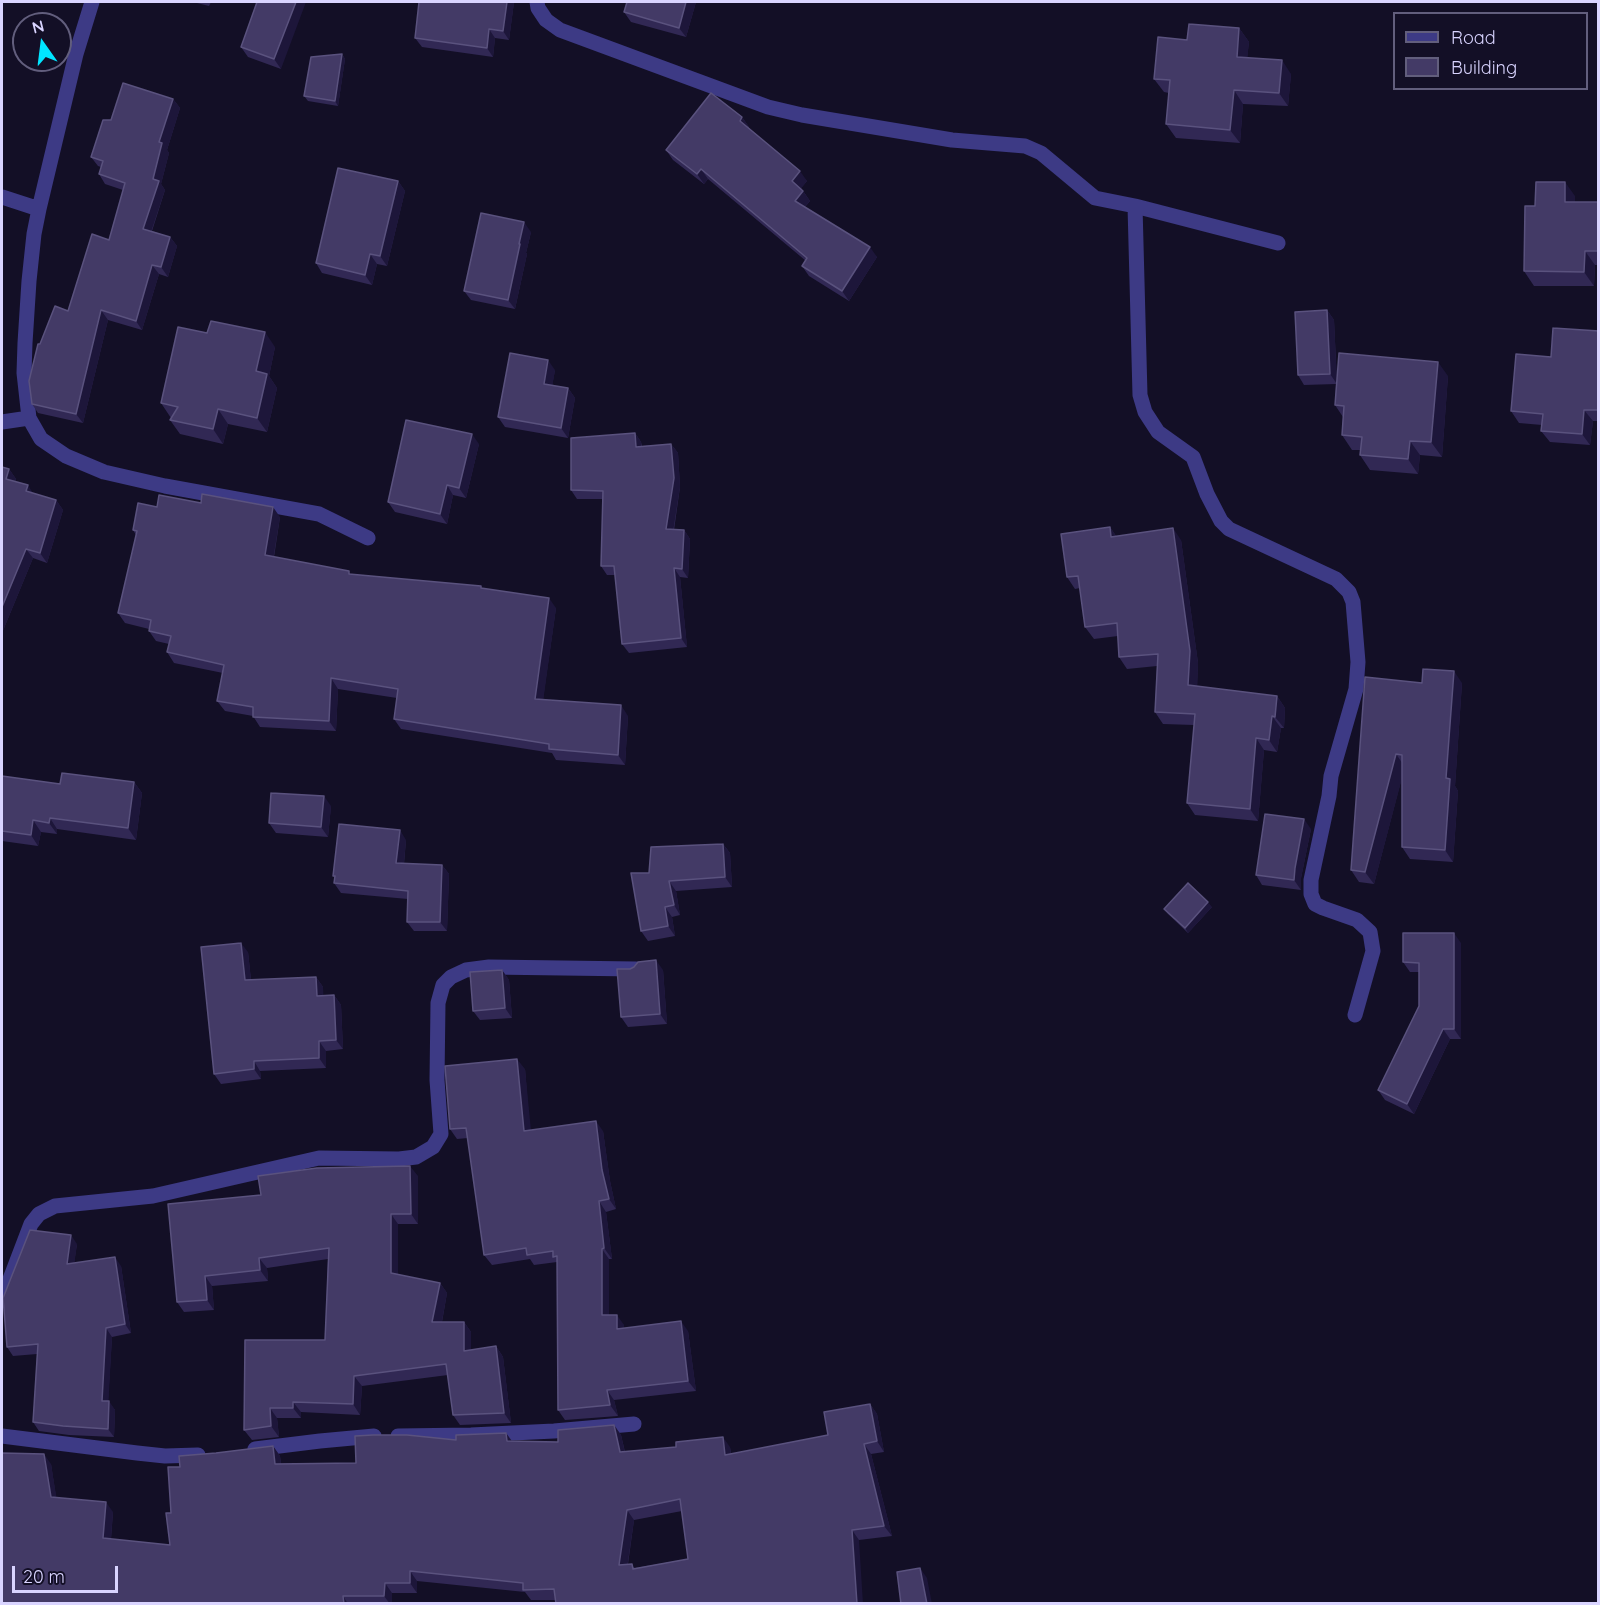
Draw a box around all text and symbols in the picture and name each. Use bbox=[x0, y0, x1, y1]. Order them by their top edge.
north arrow bbox=[12, 12, 72, 72]
legend bbox=[1393, 12, 1588, 90]
text: N bbox=[30, 15, 46, 38]
text: Road bbox=[1451, 26, 1496, 49]
text: Building bbox=[1451, 56, 1517, 79]
scale bar bbox=[15, 1554, 122, 1592]
text: 20 m bbox=[23, 1565, 65, 1588]

